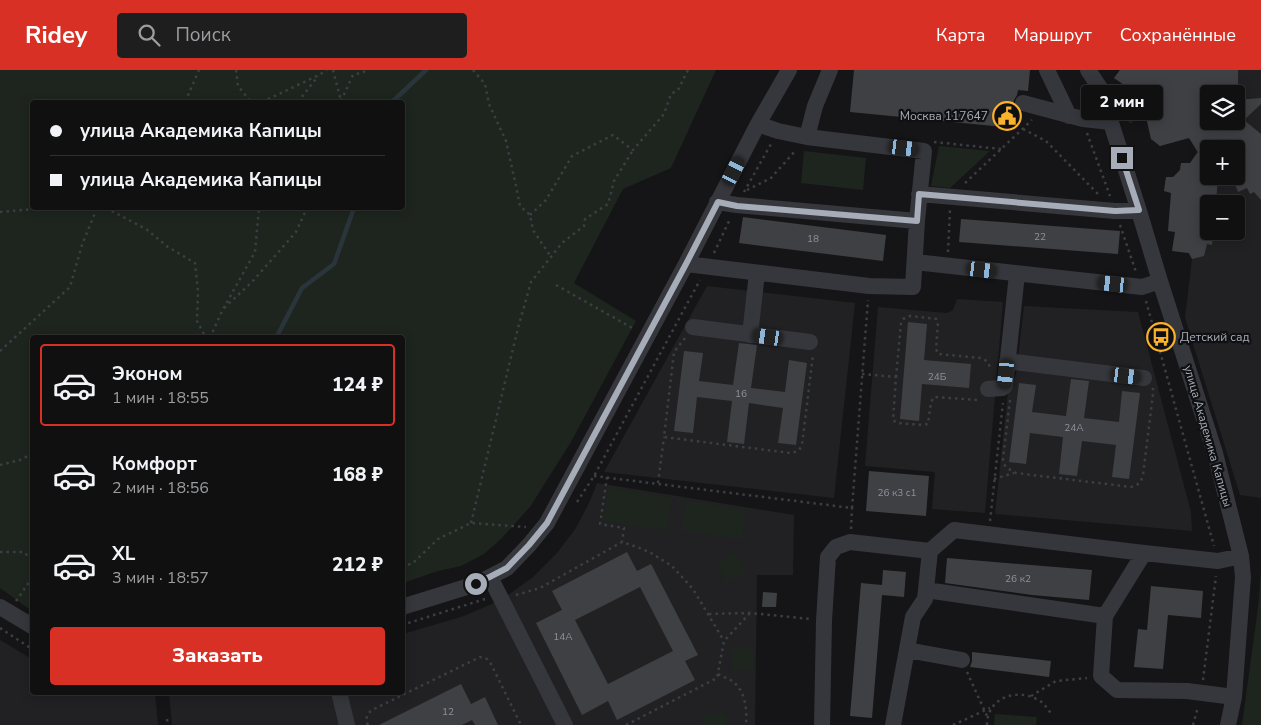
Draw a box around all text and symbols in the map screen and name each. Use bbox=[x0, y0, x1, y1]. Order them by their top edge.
search box bbox=[117, 13, 467, 58]
text: Ridey bbox=[25, 19, 87, 51]
icon: search bbox=[135, 21, 163, 49]
text: Поиск bbox=[175, 22, 231, 48]
text: Карта bbox=[936, 23, 986, 47]
text: Маршрут bbox=[1014, 23, 1092, 47]
text: Сохранённые bbox=[1120, 23, 1236, 47]
map controls bbox=[1200, 85, 1245, 240]
button: layers bbox=[1200, 85, 1245, 130]
callout: 2 мин bbox=[1081, 86, 1163, 121]
text: 2 мин bbox=[1099, 91, 1145, 113]
public building icon: Москва 117647 bbox=[992, 101, 1022, 131]
place label: Москва 117647 bbox=[900, 108, 988, 124]
text: улица Академика Капицы bbox=[80, 118, 322, 144]
car bbox=[888, 139, 919, 157]
button: + bbox=[1200, 140, 1245, 185]
route end bbox=[1111, 147, 1133, 169]
car bbox=[720, 154, 747, 188]
text: улица Академика Капицы bbox=[80, 167, 322, 193]
button: − bbox=[1200, 195, 1245, 240]
house number: 22 bbox=[1034, 230, 1046, 244]
house number: 18 bbox=[807, 232, 819, 246]
car bbox=[966, 261, 997, 279]
car bbox=[1097, 275, 1128, 293]
bus stop icon: Детский сад bbox=[1146, 322, 1176, 352]
car bbox=[752, 327, 783, 347]
place label: Детский сад bbox=[1180, 329, 1249, 345]
car bbox=[996, 358, 1015, 390]
text: Эконом bbox=[112, 361, 183, 387]
icon: car bbox=[52, 363, 97, 408]
street label: улица Академика Капицы bbox=[1180, 363, 1236, 509]
car bbox=[1110, 367, 1141, 385]
house number: 24Б bbox=[928, 370, 947, 384]
text: 124 ₽ bbox=[332, 372, 383, 398]
text: 1 мин · 18:55 bbox=[112, 387, 209, 409]
house number: 16 bbox=[735, 387, 747, 401]
house number: 24А bbox=[1064, 421, 1084, 435]
text: Комфорт bbox=[112, 451, 197, 477]
icon: car bbox=[52, 453, 97, 498]
text: 168 ₽ bbox=[332, 462, 383, 488]
text: 2 мин · 18:56 bbox=[112, 477, 209, 499]
house number: 26 к3 с1 bbox=[877, 486, 917, 500]
text: XL bbox=[112, 541, 135, 567]
icon: car bbox=[52, 543, 97, 588]
text: 212 ₽ bbox=[332, 552, 383, 578]
text: 3 мин · 18:57 bbox=[112, 567, 209, 589]
house number: 26 к2 bbox=[1005, 572, 1031, 586]
route start bbox=[465, 573, 487, 595]
button: Заказать bbox=[50, 627, 385, 685]
house number: 14А bbox=[553, 630, 573, 644]
house number: 12 bbox=[442, 705, 454, 719]

